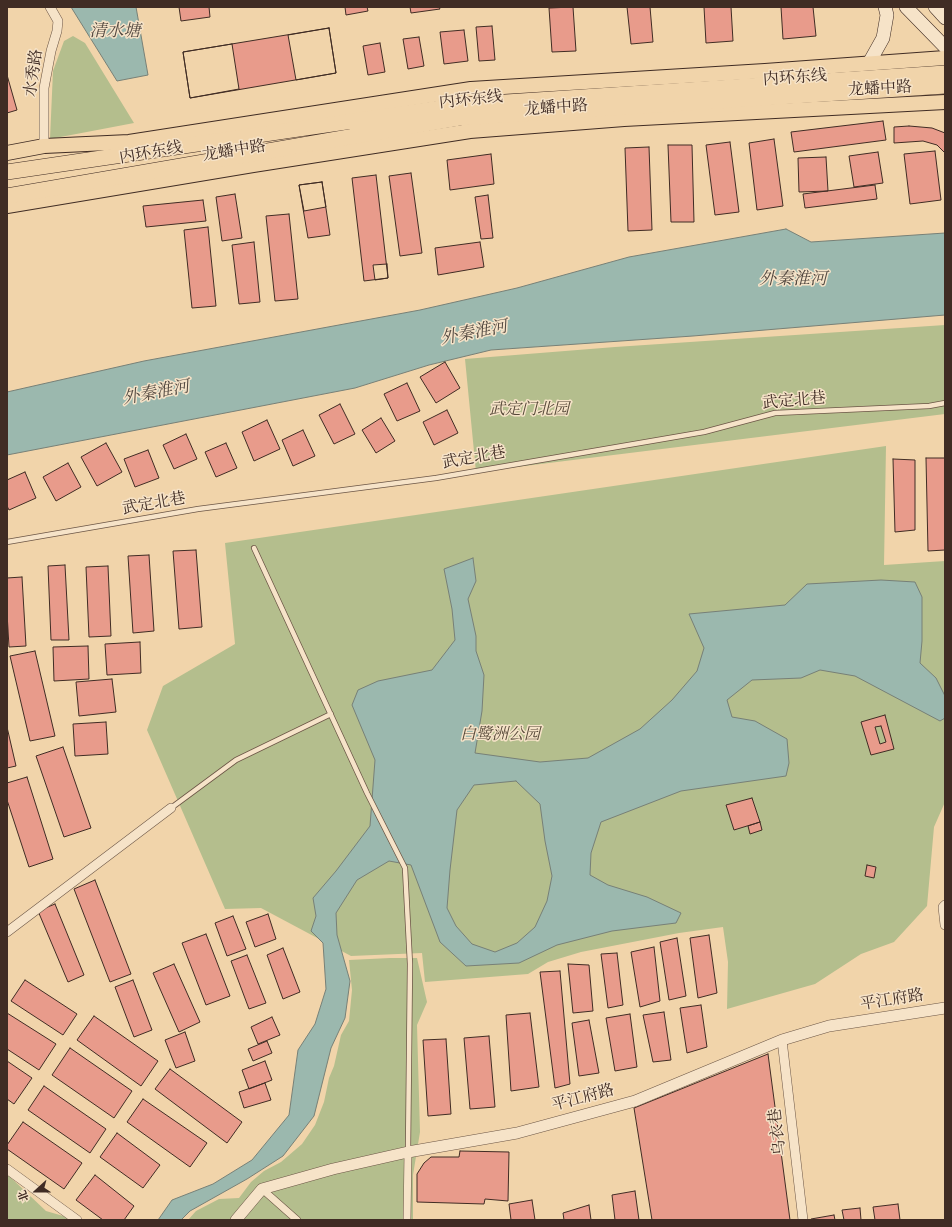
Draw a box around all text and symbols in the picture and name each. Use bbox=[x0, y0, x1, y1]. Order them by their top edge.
water label: 清水塘 bbox=[90, 22, 140, 42]
street label: 水秀路 bbox=[21, 48, 47, 98]
street label: 内环东线 bbox=[762, 66, 828, 90]
street label: 龙蟠中路 bbox=[848, 78, 912, 100]
street label: 内环东线 bbox=[438, 87, 504, 113]
street label: 龙蟠中路 bbox=[523, 96, 589, 120]
street label: 龙蟠中路 bbox=[201, 137, 267, 165]
street label: 内环东线 bbox=[118, 138, 184, 168]
water label: 外秦淮河 bbox=[759, 270, 827, 290]
water label: 外秦淮河 bbox=[439, 316, 509, 350]
water label: 外秦淮河 bbox=[121, 376, 191, 410]
street label: 武定北巷 bbox=[761, 389, 827, 413]
park label: 武定门北园 bbox=[489, 400, 569, 420]
street label: 武定北巷 bbox=[441, 443, 507, 473]
street label: 武定北巷 bbox=[121, 489, 187, 519]
park label: 白鹭洲公园 bbox=[460, 725, 540, 745]
street label: 平江府路 bbox=[859, 986, 925, 1014]
street label: 平江府路 bbox=[550, 1080, 616, 1116]
street label: 乌衣巷 bbox=[766, 1107, 790, 1157]
north arrow bbox=[16, 1171, 56, 1211]
text: 北 bbox=[17, 1188, 31, 1203]

